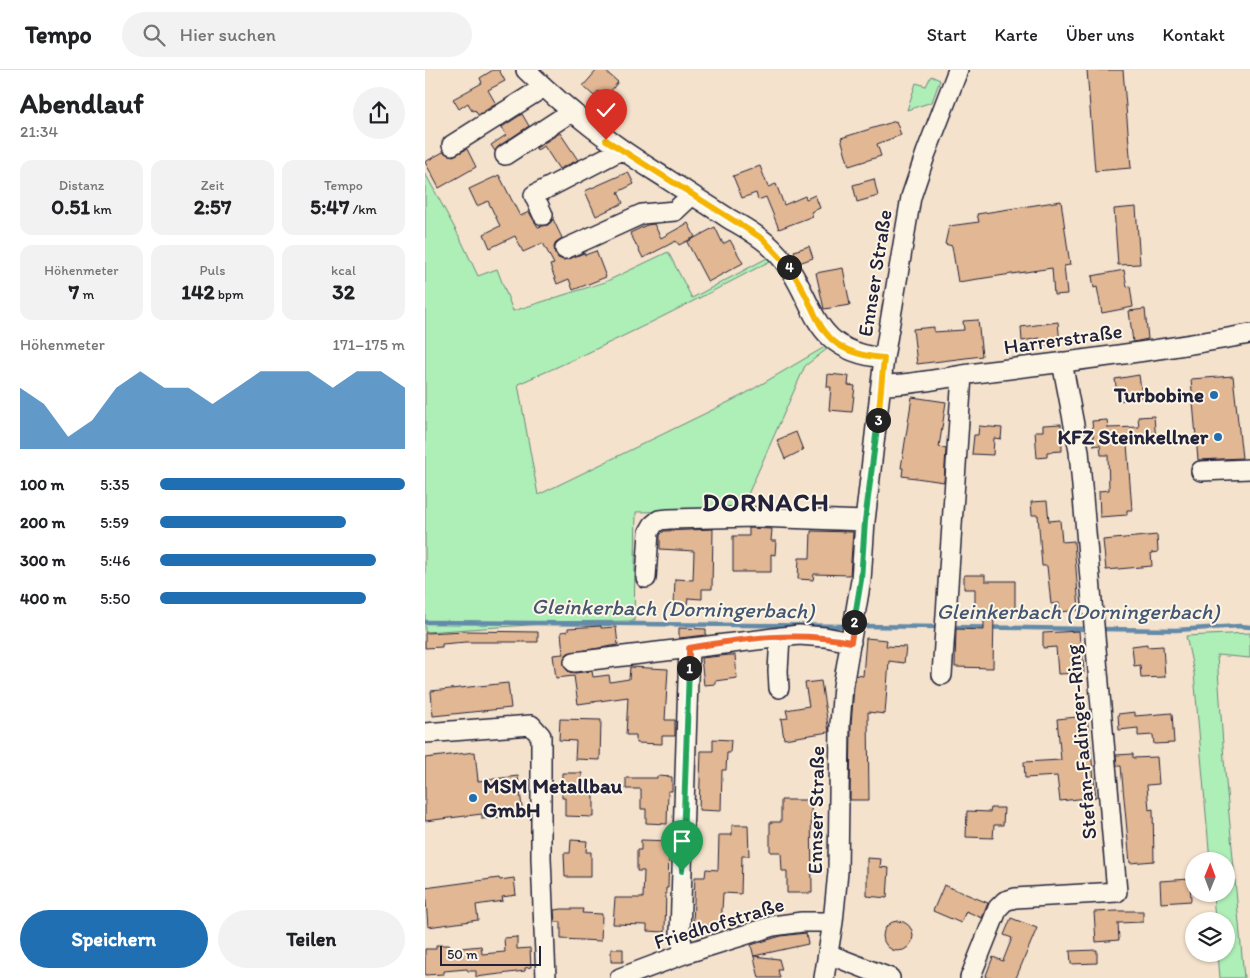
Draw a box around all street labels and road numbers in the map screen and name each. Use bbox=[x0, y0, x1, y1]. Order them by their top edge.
street label: Ennser Straße bbox=[852, 208, 897, 338]
street label: Harrerstraße bbox=[1002, 318, 1124, 359]
street label: Stefan-Fadinger-Ring bbox=[1060, 643, 1101, 841]
street label: Ennser Straße bbox=[802, 746, 829, 874]
street label: Friedhofstraße bbox=[651, 891, 787, 954]

